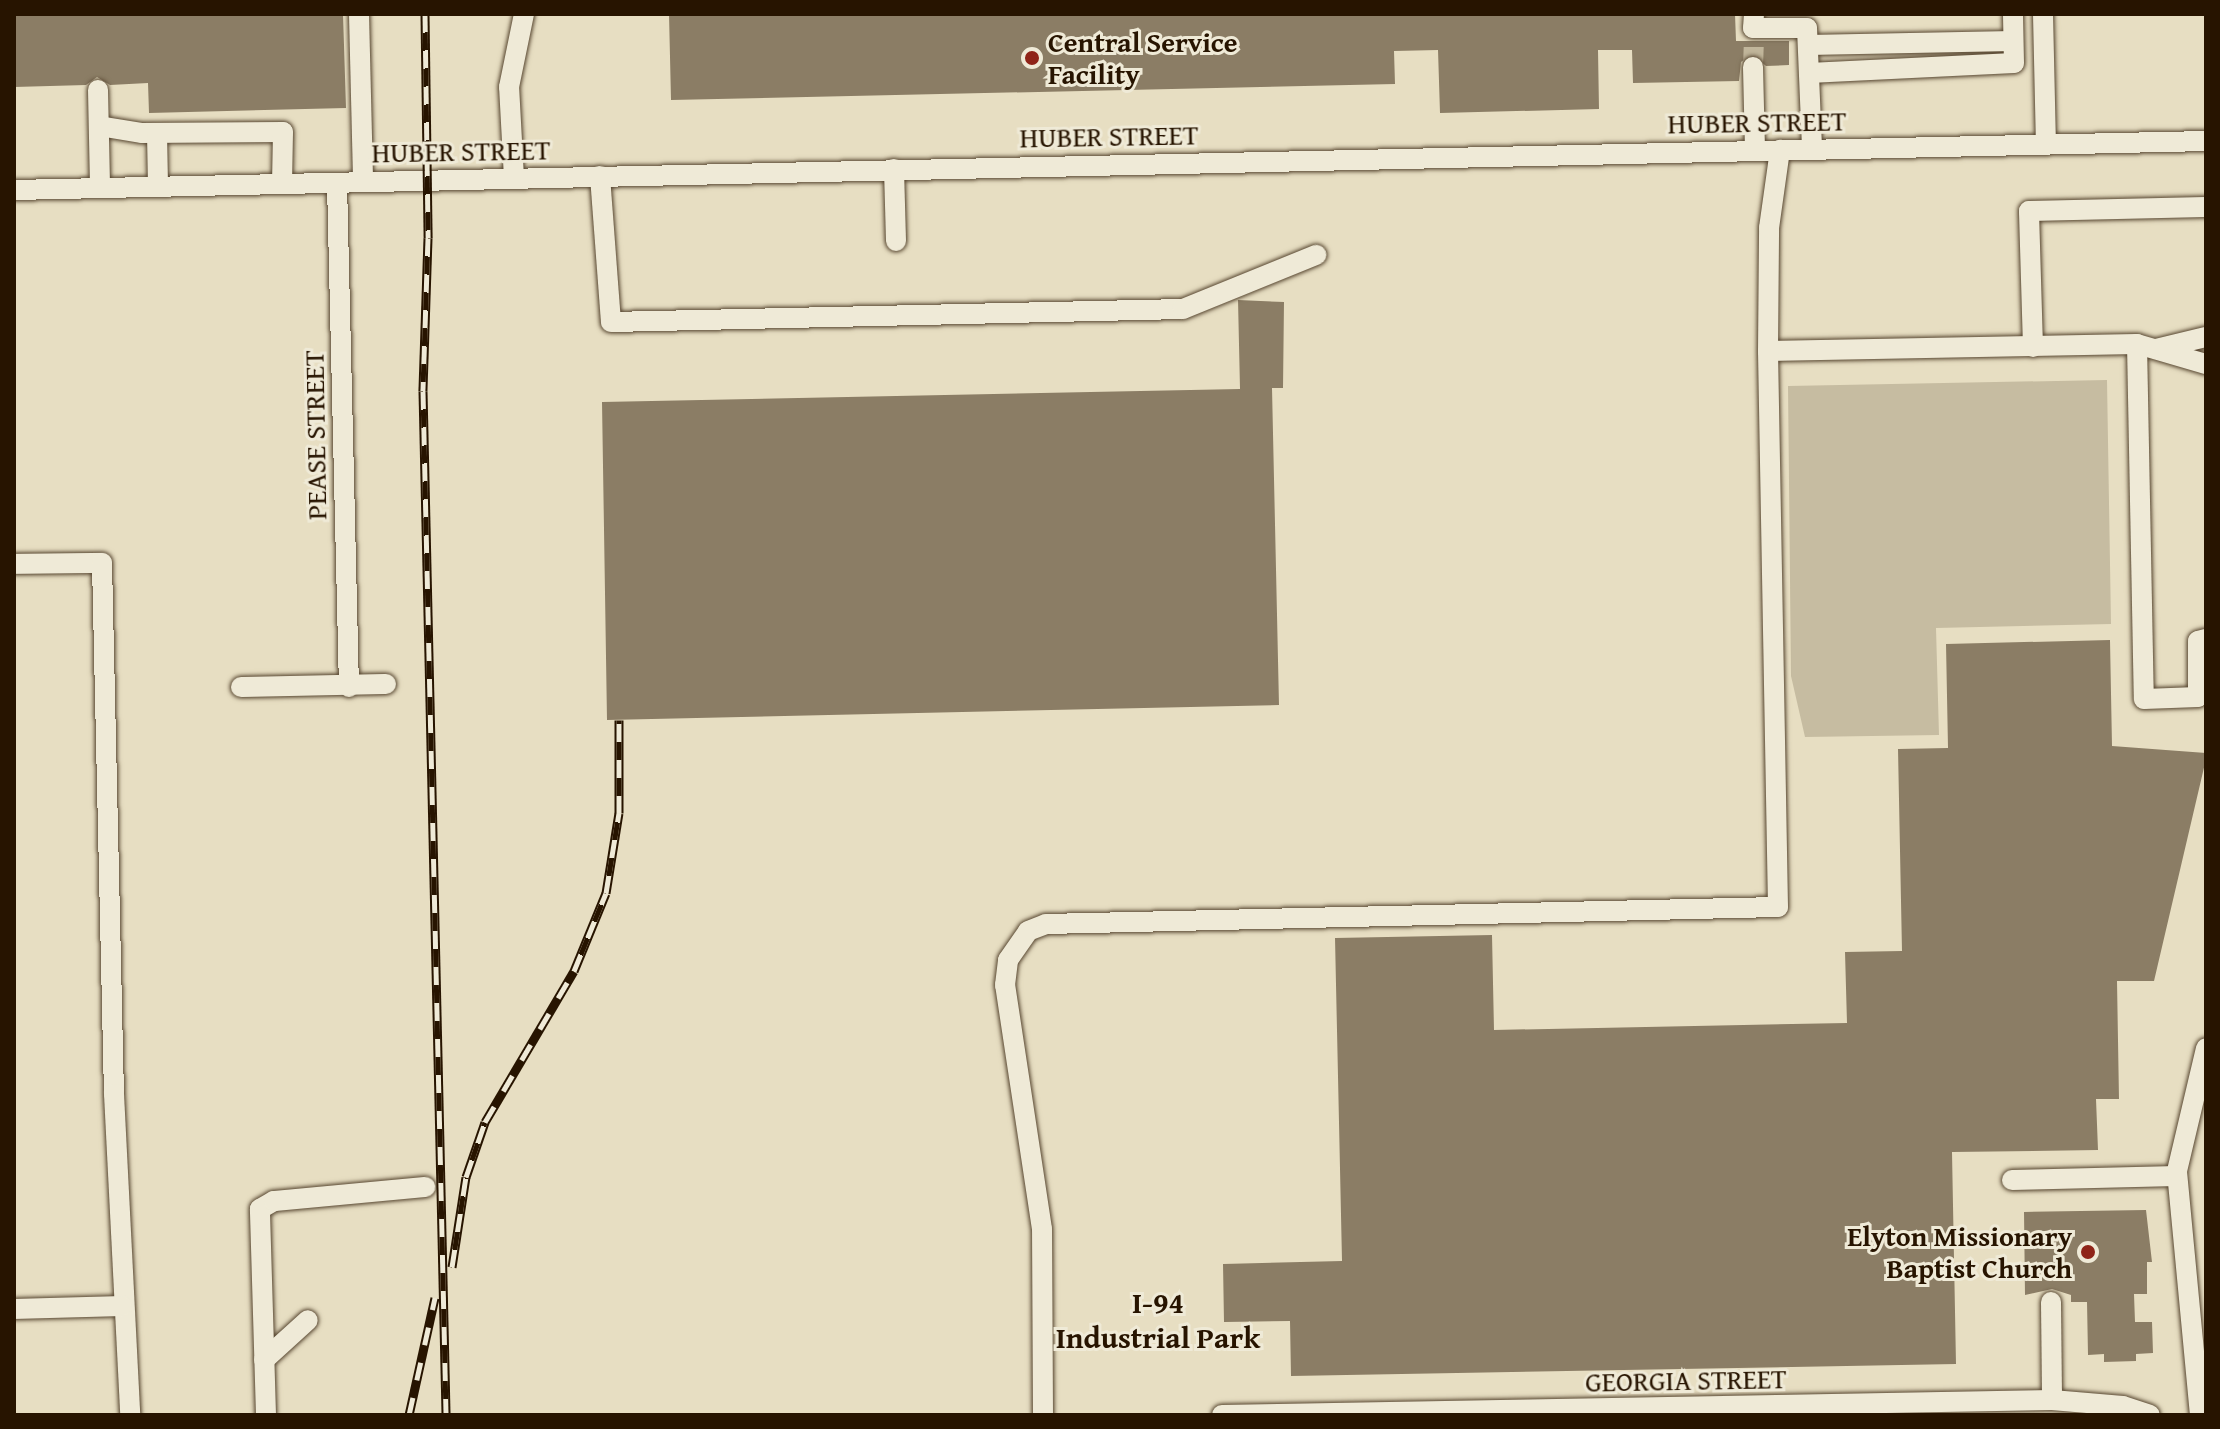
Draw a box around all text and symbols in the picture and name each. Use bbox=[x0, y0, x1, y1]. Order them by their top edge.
place label: Central Service Facility bbox=[1048, 25, 1238, 91]
marker: Central Service Facility bbox=[1023, 49, 1041, 67]
street label: HUBER STREET bbox=[1667, 104, 1847, 140]
street label: HUBER STREET bbox=[1019, 118, 1199, 154]
street label: HUBER STREET bbox=[371, 133, 551, 169]
street label: PEASE STREET bbox=[297, 350, 333, 520]
place label: Elyton Missionary Baptist Church bbox=[1847, 1219, 2072, 1285]
marker: Elyton Missionary Baptist Church bbox=[2079, 1243, 2097, 1261]
district label: I-94 Industrial Park bbox=[1056, 1284, 1260, 1354]
street label: GEORGIA STREET bbox=[1585, 1361, 1787, 1399]

